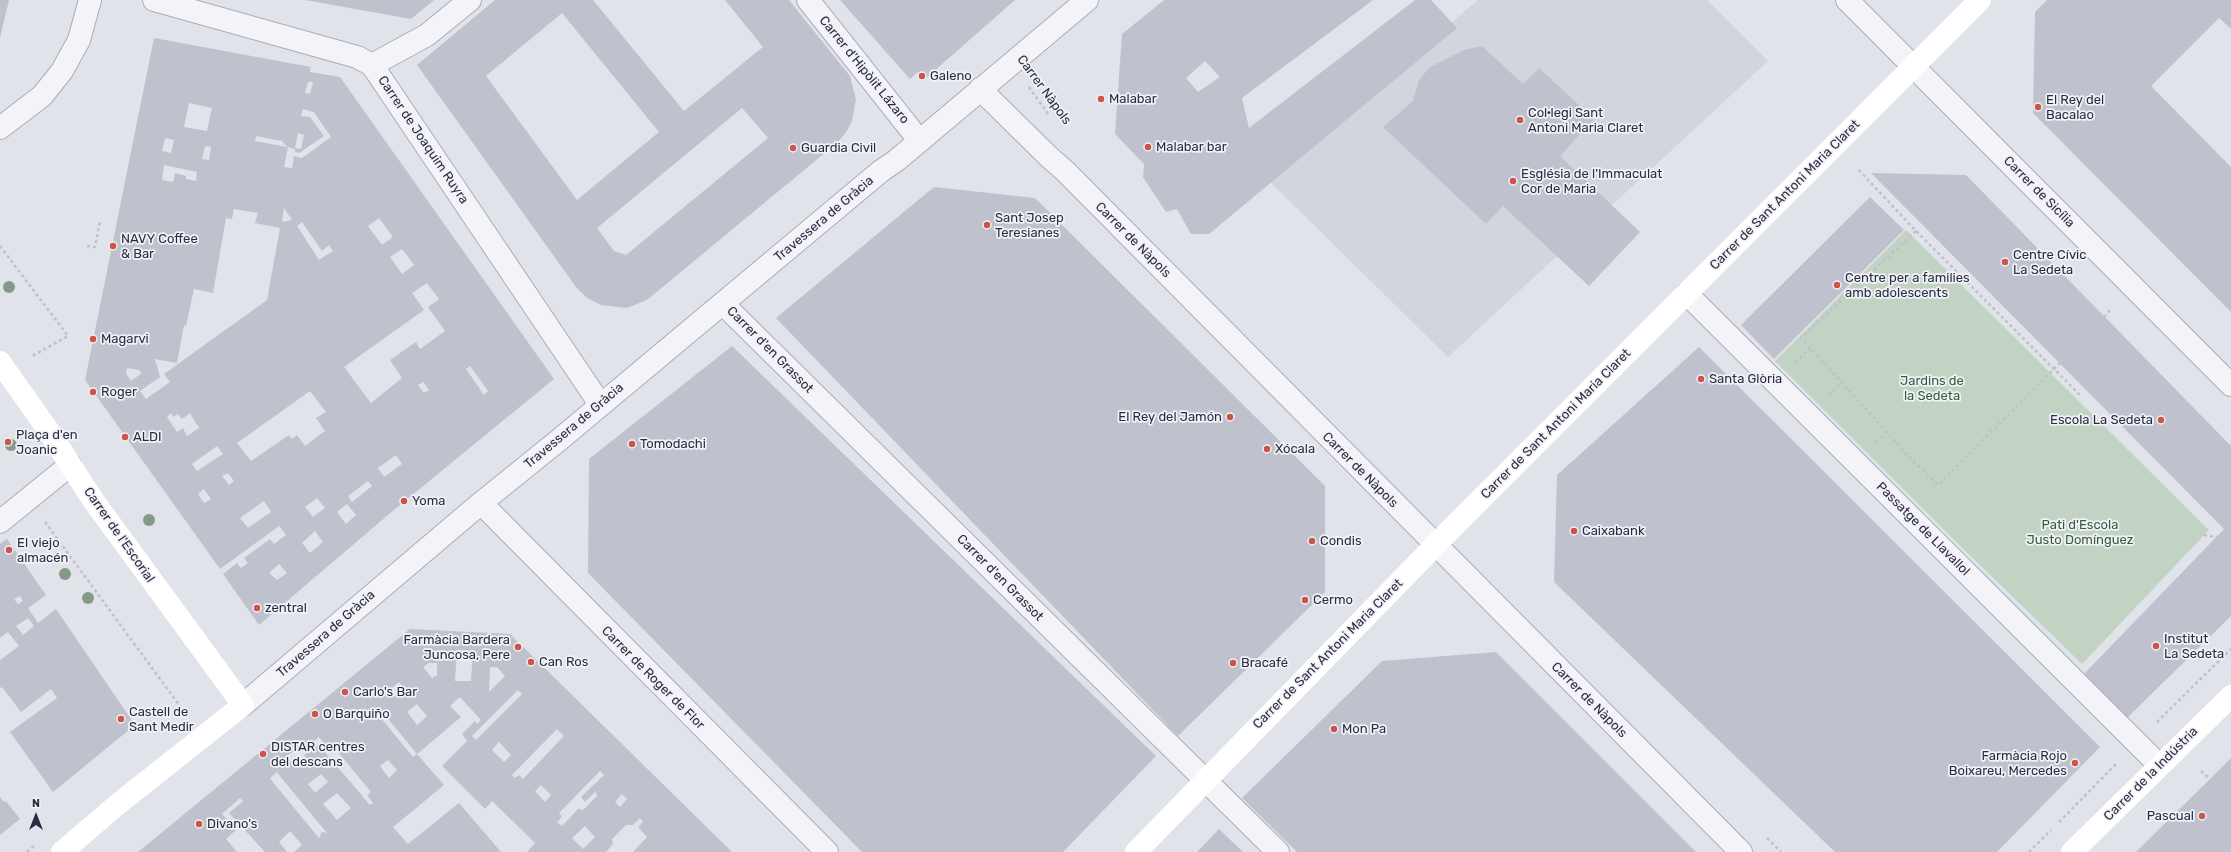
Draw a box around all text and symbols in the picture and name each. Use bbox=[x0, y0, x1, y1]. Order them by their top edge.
street label: Carrer d'Hipòlit Lázaro bbox=[816, 13, 912, 127]
street label: Carrer Nàpols bbox=[1014, 52, 1074, 128]
place label: Galeno bbox=[930, 68, 972, 84]
marker: Galeno bbox=[917, 71, 927, 81]
street label: Carrer de Joaquim Ruyra bbox=[374, 73, 472, 207]
place label: Malabar bbox=[1109, 91, 1157, 107]
place label: El Rey del Bacalao bbox=[2046, 92, 2104, 123]
marker: Malabar bbox=[1096, 94, 1106, 104]
marker: El Rey del Bacalao bbox=[2033, 102, 2043, 112]
place label: Col·legi Sant Antoni Maria Claret bbox=[1528, 105, 1643, 136]
marker: Col·legi Sant Antoni Maria Claret bbox=[1515, 115, 1525, 125]
street label: Carrer de Sant Antoni Maria Claret bbox=[1707, 117, 1863, 273]
place label: Malabar bar bbox=[1156, 139, 1227, 155]
place label: Guardia Civil bbox=[801, 140, 876, 156]
marker: Malabar bar bbox=[1143, 142, 1153, 152]
marker: Guardia Civil bbox=[788, 143, 798, 153]
street label: Carrer de Sicília bbox=[2000, 153, 2078, 231]
place label: Església de l'Immaculat Cor de Maria bbox=[1521, 166, 1662, 197]
street label: Travessera de Gràcia bbox=[771, 173, 877, 265]
marker: Església de l'Immaculat Cor de Maria bbox=[1508, 176, 1518, 186]
street label: Carrer de Nàpols bbox=[1092, 199, 1174, 281]
place label: Sant Josep Teresianes bbox=[995, 210, 1064, 241]
marker: Sant Josep Teresianes bbox=[982, 220, 992, 230]
place label: NAVY Coffee & Bar bbox=[121, 231, 198, 262]
marker: NAVY Coffee & Bar bbox=[108, 241, 118, 251]
place label: Centre Cívic La Sedeta bbox=[2013, 247, 2086, 278]
marker: Centre Cívic La Sedeta bbox=[2000, 257, 2010, 267]
place label: Centre per a families amb adolescents bbox=[1845, 270, 1970, 301]
marker: Centre per a families amb adolescents bbox=[1832, 280, 1842, 290]
street label: Carrer d'en Grassot bbox=[723, 303, 817, 397]
place label: Magarvi bbox=[101, 331, 149, 347]
marker: Magarvi bbox=[88, 334, 98, 344]
street label: Carrer de Sant Antoni Maria Claret bbox=[1478, 346, 1634, 502]
place label: Santa Glòria bbox=[1709, 371, 1782, 387]
park label: Jardins de la Sedeta bbox=[1900, 373, 1964, 404]
marker: Santa Glòria bbox=[1696, 374, 1706, 384]
street label: Travessera de Gràcia bbox=[521, 380, 627, 472]
place label: Roger bbox=[101, 384, 137, 400]
marker: Roger bbox=[88, 387, 98, 397]
place label: El Rey del Jamón bbox=[1118, 409, 1222, 425]
marker: El Rey del Jamón bbox=[1225, 412, 1235, 422]
place label: Escola La Sedeta bbox=[2050, 412, 2153, 428]
marker: Escola La Sedeta bbox=[2156, 415, 2166, 425]
place label: Plaça d'en Joanic bbox=[16, 427, 78, 458]
place label: ALDI bbox=[133, 429, 162, 445]
street label: Carrer de Nàpols bbox=[1319, 429, 1401, 511]
marker: ALDI bbox=[120, 432, 130, 442]
place label: Tomodachi bbox=[640, 436, 706, 452]
marker: Plaça d'en Joanic bbox=[3, 437, 13, 447]
marker: Tomodachi bbox=[627, 439, 637, 449]
place label: Xócala bbox=[1275, 441, 1315, 457]
marker: Xócala bbox=[1262, 444, 1272, 454]
street label: Passatge de Llavallol bbox=[1873, 479, 1973, 579]
street label: Carrer de l'Escorial bbox=[80, 484, 158, 586]
place label: Yoma bbox=[412, 493, 446, 509]
marker: Yoma bbox=[399, 496, 409, 506]
park label: Pati d'Escola Justo Domínguez bbox=[2027, 517, 2133, 548]
place label: Caixabank bbox=[1582, 523, 1645, 539]
marker: Caixabank bbox=[1569, 526, 1579, 536]
street label: Carrer d'en Grassot bbox=[953, 531, 1047, 625]
place label: Condis bbox=[1320, 533, 1362, 549]
place label: El viejo almacén bbox=[17, 535, 68, 566]
marker: Condis bbox=[1307, 536, 1317, 546]
marker: El viejo almacén bbox=[4, 545, 14, 555]
street label: Carrer de Sant Antoni Maria Claret bbox=[1250, 576, 1406, 732]
street label: Travessera de Gràcia bbox=[274, 587, 378, 681]
place label: Cermo bbox=[1313, 592, 1353, 608]
marker: Cermo bbox=[1300, 595, 1310, 605]
place label: zentral bbox=[265, 600, 307, 616]
marker: zentral bbox=[252, 603, 262, 613]
street label: Carrer de Roger de Flor bbox=[598, 623, 708, 733]
place label: Institut La Sedeta bbox=[2164, 631, 2224, 662]
place label: Farmàcia Bardera Juncosa, Pere bbox=[404, 632, 510, 663]
marker: Institut La Sedeta bbox=[2151, 641, 2161, 651]
marker: Farmàcia Bardera Juncosa, Pere bbox=[513, 642, 523, 652]
place label: Can Ros bbox=[539, 654, 588, 670]
place label: Bracafé bbox=[1241, 655, 1288, 671]
marker: Can Ros bbox=[526, 657, 536, 667]
marker: Bracafé bbox=[1228, 658, 1238, 668]
street label: Carrer de Nàpols bbox=[1548, 659, 1630, 741]
place label: Carlo's Bar bbox=[353, 684, 417, 700]
marker: Carlo's Bar bbox=[340, 687, 350, 697]
place label: Castell de Sant Medir bbox=[129, 704, 194, 735]
place label: O Barquiño bbox=[323, 706, 390, 722]
marker: O Barquiño bbox=[310, 709, 320, 719]
marker: Castell de Sant Medir bbox=[116, 714, 126, 724]
place label: Mon Pa bbox=[1342, 721, 1386, 737]
marker: Mon Pa bbox=[1329, 724, 1339, 734]
street label: Carrer de la Indústria bbox=[2101, 724, 2201, 824]
place label: DISTAR centres del descans bbox=[271, 739, 365, 770]
place label: Farmàcia Rojo Boixareu, Mercedes bbox=[1949, 748, 2067, 779]
marker: DISTAR centres del descans bbox=[258, 749, 268, 759]
marker: Farmàcia Rojo Boixareu, Mercedes bbox=[2070, 758, 2080, 768]
north arrow bbox=[16, 796, 56, 836]
text: N bbox=[32, 797, 40, 810]
place label: Pascual bbox=[2147, 808, 2194, 824]
marker: Pascual bbox=[2197, 811, 2207, 821]
place label: Divano's bbox=[207, 816, 257, 832]
marker: Divano's bbox=[194, 819, 204, 829]

